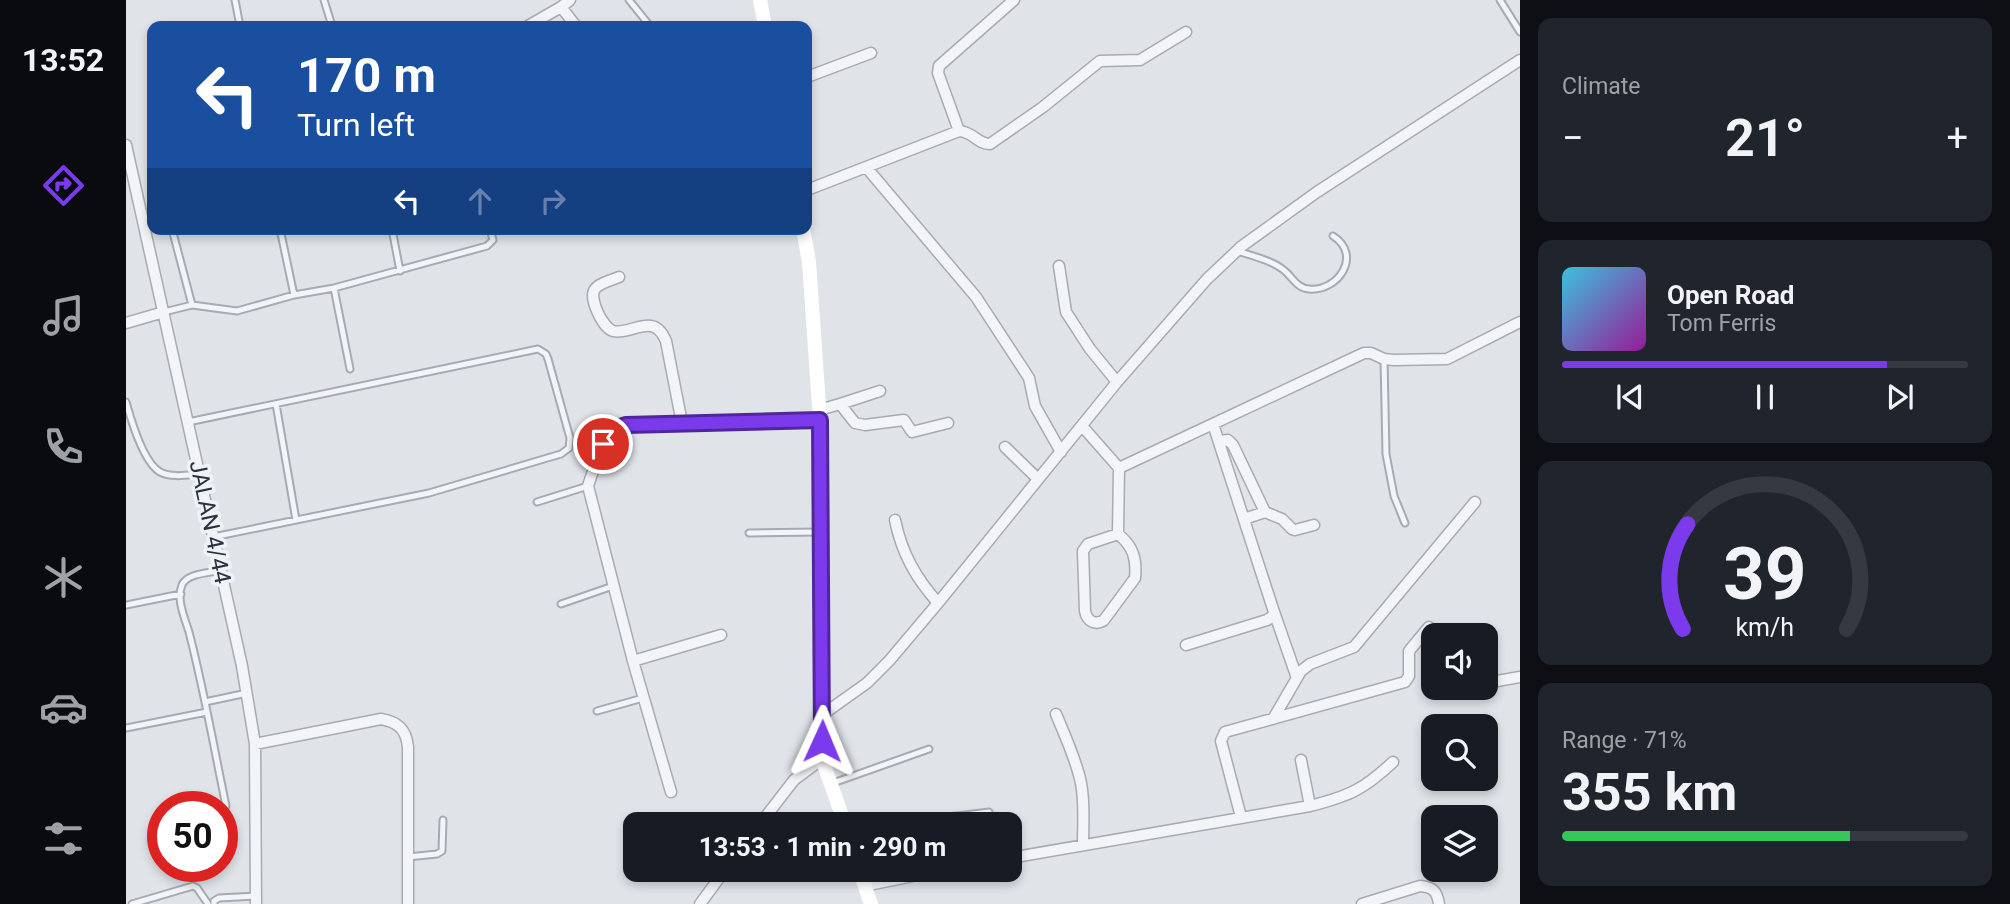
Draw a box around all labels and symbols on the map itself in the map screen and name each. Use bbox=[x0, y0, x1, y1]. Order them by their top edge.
pin bbox=[573, 414, 633, 474]
street label: JALAN 4/44 bbox=[184, 458, 236, 586]
position arrow bbox=[785, 704, 859, 778]
speed limit sign: 50 bbox=[147, 791, 238, 882]

